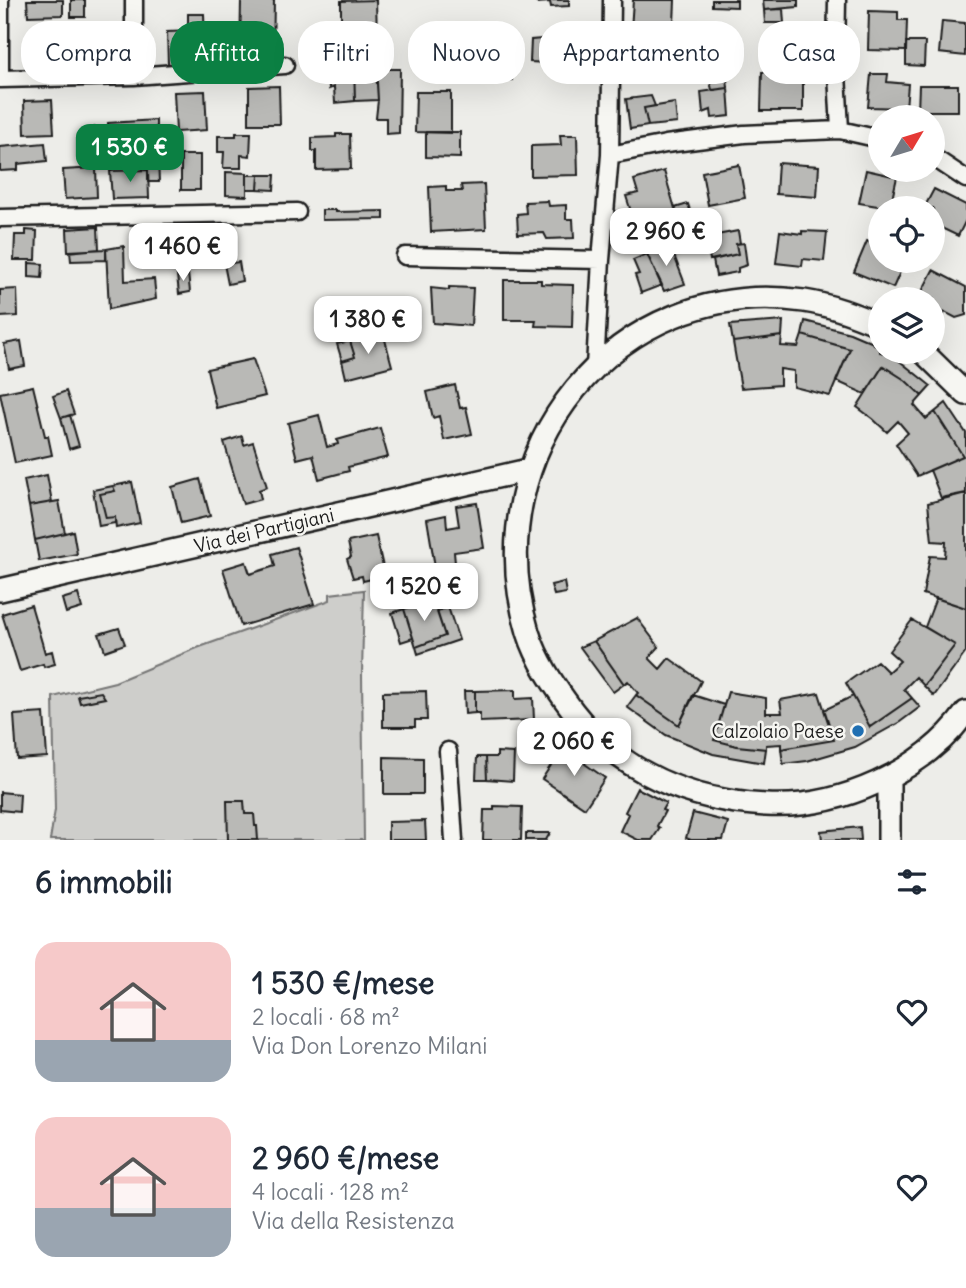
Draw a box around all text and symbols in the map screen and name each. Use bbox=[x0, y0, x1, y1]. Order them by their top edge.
chip: Compra bbox=[21, 21, 156, 84]
chip: Affitta bbox=[170, 21, 284, 84]
chip: Filtri bbox=[298, 21, 394, 84]
chip: Nuovo bbox=[408, 21, 525, 84]
chip: Appartamento bbox=[539, 21, 744, 84]
chip: Casa bbox=[758, 21, 860, 84]
north arrow bbox=[868, 105, 945, 182]
map controls bbox=[868, 105, 945, 364]
pin: 1 530 € bbox=[65, 124, 195, 184]
text: 1 530 € bbox=[92, 132, 168, 161]
button: locate bbox=[868, 196, 945, 273]
pin: 2 960 € bbox=[601, 208, 731, 268]
text: 2 960 € bbox=[626, 216, 706, 245]
pin: 1 460 € bbox=[118, 224, 248, 283]
text: 1 460 € bbox=[145, 231, 221, 260]
button: layers bbox=[868, 287, 945, 364]
pin: 1 380 € bbox=[303, 296, 433, 356]
text: 1 380 € bbox=[330, 304, 406, 333]
street label: Via dei Partigiani bbox=[192, 502, 336, 558]
pin: 1 520 € bbox=[359, 564, 489, 623]
text: 1 520 € bbox=[386, 571, 462, 600]
pin: 2 060 € bbox=[509, 718, 639, 778]
place label: Calzolaio Paese bbox=[712, 719, 844, 743]
marker: Calzolaio Paese bbox=[850, 723, 866, 739]
text: 2 060 € bbox=[533, 726, 615, 755]
text: 6 immobili bbox=[35, 863, 172, 901]
icon: filters bbox=[893, 863, 931, 901]
text: 1 530 €/mese bbox=[252, 964, 434, 1002]
icon: home bbox=[91, 970, 175, 1054]
icon: heart bbox=[893, 993, 931, 1031]
text: 2 locali · 68 m² bbox=[252, 1002, 400, 1031]
text: Via Don Lorenzo Milani bbox=[252, 1031, 487, 1060]
text: 2 960 €/mese bbox=[252, 1139, 439, 1177]
icon: home bbox=[91, 1145, 175, 1229]
icon: heart bbox=[893, 1168, 931, 1206]
text: 4 locali · 128 m² bbox=[252, 1177, 409, 1206]
text: Via della Resistenza bbox=[252, 1206, 455, 1235]

